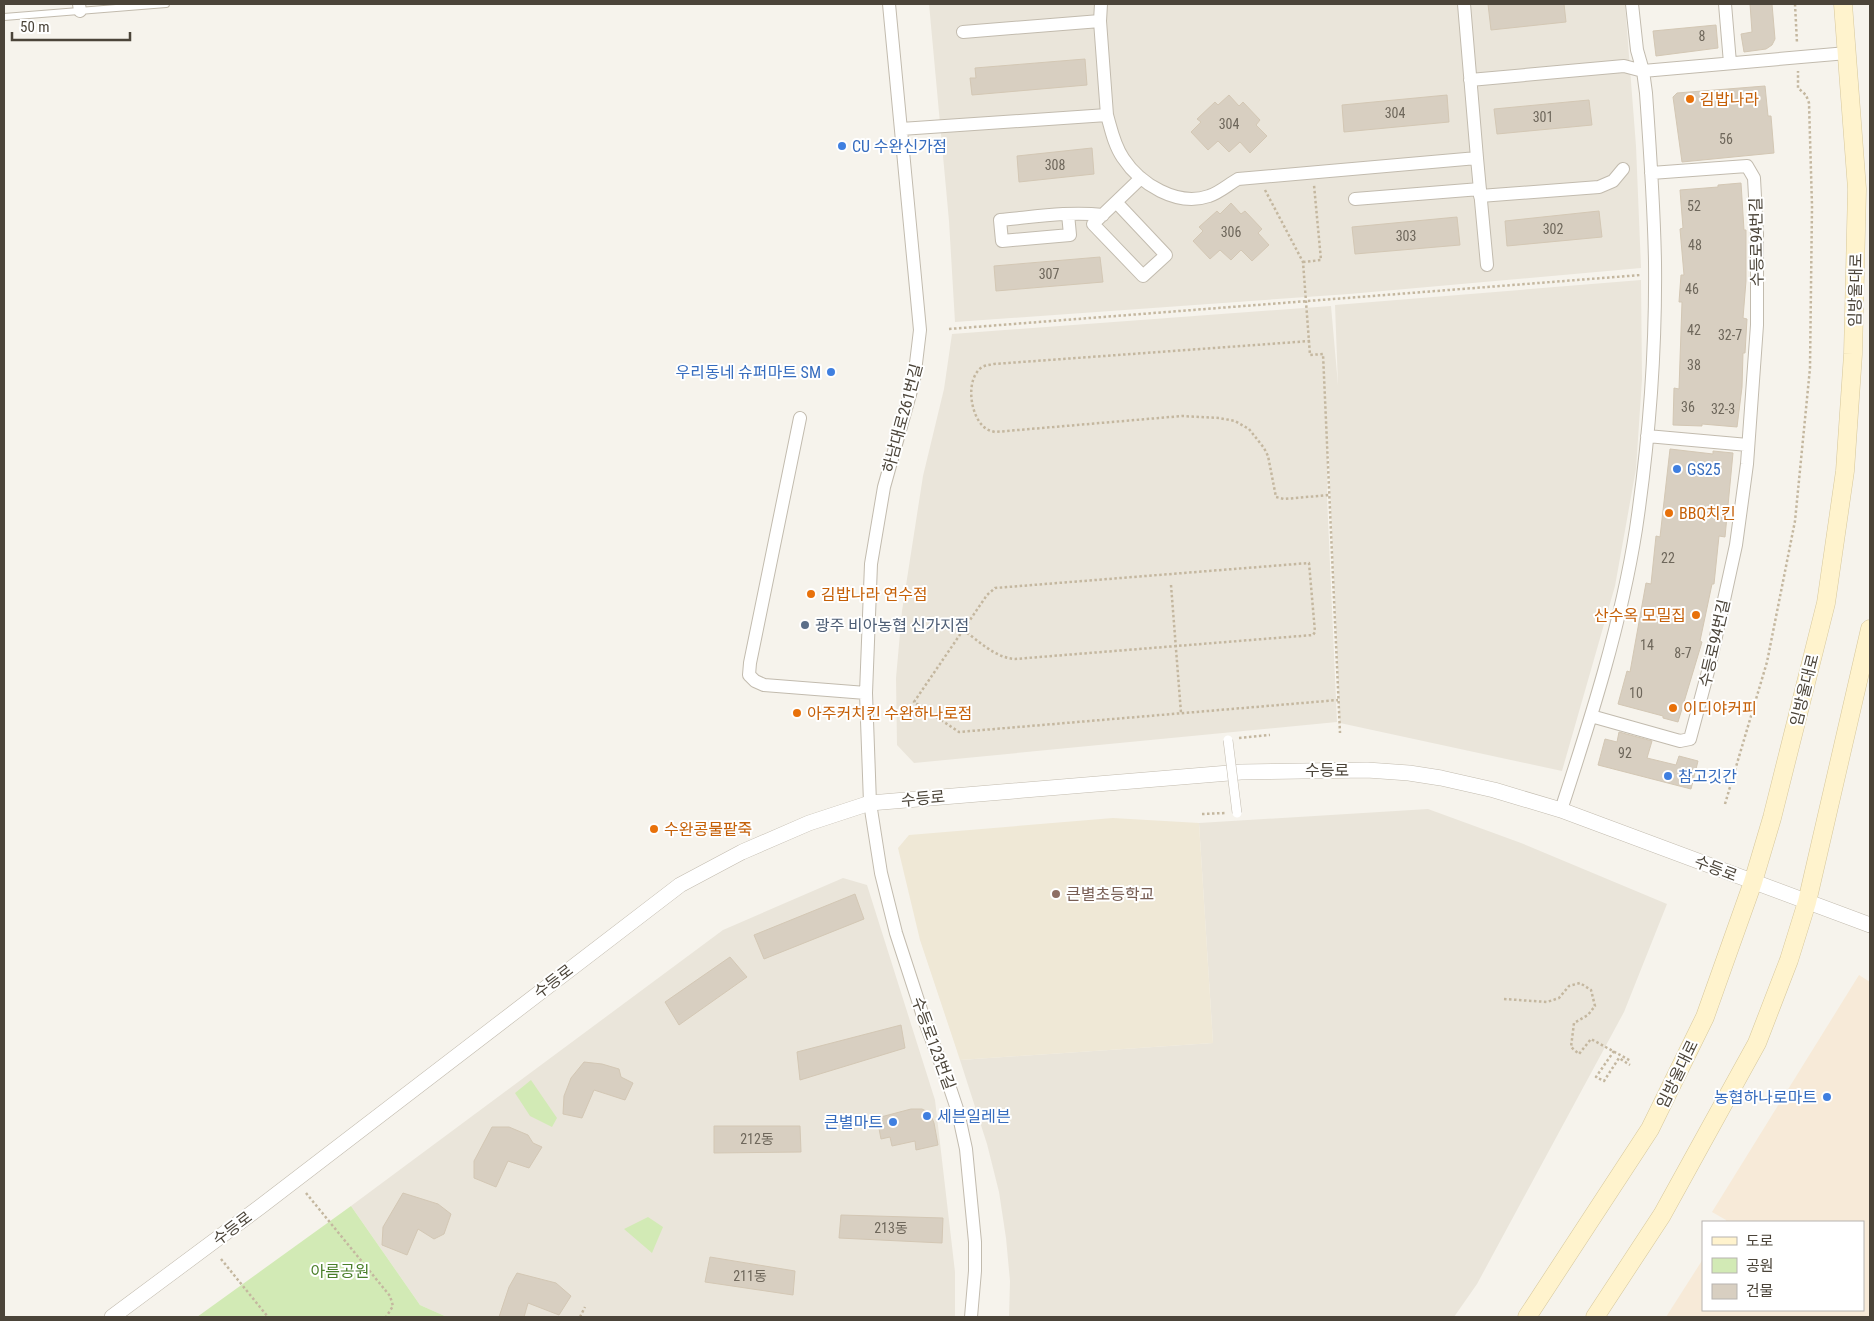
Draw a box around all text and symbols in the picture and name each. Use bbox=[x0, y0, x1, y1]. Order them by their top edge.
scale bar bbox=[12, 10, 130, 42]
text: 50 m bbox=[20, 18, 50, 36]
house number: 8 bbox=[1699, 28, 1706, 44]
place label: 김밥나라 bbox=[1700, 90, 1759, 109]
marker: 김밥나라 bbox=[1684, 93, 1696, 105]
house number: 304 bbox=[1385, 105, 1405, 121]
house number: 301 bbox=[1533, 109, 1553, 125]
house number: 304 bbox=[1219, 116, 1239, 132]
house number: 56 bbox=[1719, 131, 1733, 147]
place label: CU 수완신가점 bbox=[852, 137, 947, 156]
marker: CU 수완신가점 bbox=[836, 140, 848, 152]
house number: 308 bbox=[1045, 157, 1065, 173]
street label: 수등로94번길 bbox=[1746, 197, 1767, 287]
house number: 52 bbox=[1687, 198, 1701, 214]
house number: 302 bbox=[1543, 221, 1563, 237]
house number: 306 bbox=[1221, 224, 1241, 240]
house number: 303 bbox=[1396, 228, 1416, 244]
house number: 48 bbox=[1688, 237, 1702, 253]
street label: 임방울대로 bbox=[1845, 253, 1866, 327]
house number: 307 bbox=[1039, 266, 1059, 282]
house number: 46 bbox=[1685, 281, 1699, 297]
house number: 42 bbox=[1687, 322, 1701, 338]
house number: 32-7 bbox=[1718, 327, 1742, 343]
house number: 38 bbox=[1687, 357, 1701, 373]
street label: 하남대로261번길 bbox=[879, 362, 926, 475]
place label: 우리동네 슈퍼마트 SM bbox=[676, 363, 821, 382]
marker: 우리동네 슈퍼마트 SM bbox=[825, 366, 837, 378]
house number: 36 bbox=[1681, 399, 1695, 415]
house number: 32-3 bbox=[1711, 401, 1735, 417]
place label: GS25 bbox=[1687, 460, 1721, 479]
marker: GS25 bbox=[1671, 463, 1683, 475]
place label: BBQ치킨 bbox=[1679, 504, 1736, 523]
marker: BBQ치킨 bbox=[1663, 507, 1675, 519]
house number: 22 bbox=[1661, 550, 1675, 566]
place label: 김밥나라 연수점 bbox=[821, 585, 928, 604]
marker: 김밥나라 연수점 bbox=[805, 588, 817, 600]
street label: 수등로94번길 bbox=[1695, 597, 1734, 689]
place label: 산수옥 모밀집 bbox=[1594, 606, 1686, 625]
marker: 산수옥 모밀집 bbox=[1690, 609, 1702, 621]
place label: 광주 비아농협 신가지점 bbox=[815, 616, 970, 635]
marker: 광주 비아농협 신가지점 bbox=[799, 619, 811, 631]
house number: 14 bbox=[1640, 637, 1654, 653]
house number: 8-7 bbox=[1674, 645, 1692, 661]
street label: 임방울대로 bbox=[1786, 652, 1823, 728]
house number: 10 bbox=[1629, 685, 1643, 701]
place label: 이디야커피 bbox=[1683, 699, 1757, 718]
marker: 이디야커피 bbox=[1667, 702, 1679, 714]
place label: 아주커치킨 수완하나로점 bbox=[807, 704, 973, 723]
marker: 아주커치킨 수완하나로점 bbox=[791, 707, 803, 719]
house number: 92 bbox=[1618, 745, 1632, 761]
street label: 수등로 bbox=[1305, 761, 1349, 780]
place label: 참고깃간 bbox=[1678, 767, 1737, 786]
marker: 참고깃간 bbox=[1662, 770, 1674, 782]
street label: 수등로 bbox=[900, 787, 946, 810]
place label: 수완콩물팥죽 bbox=[664, 820, 752, 839]
marker: 수완콩물팥죽 bbox=[648, 823, 660, 835]
street label: 수등로 bbox=[1692, 852, 1740, 885]
place label: 큰별초등학교 bbox=[1066, 885, 1154, 904]
marker: 큰별초등학교 bbox=[1050, 888, 1062, 900]
street label: 수등로 bbox=[530, 960, 577, 1002]
street label: 수등로123번길 bbox=[908, 994, 959, 1092]
street label: 임방울대로 bbox=[1653, 1037, 1702, 1111]
place label: 농협하나로마트 bbox=[1714, 1088, 1817, 1107]
marker: 농협하나로마트 bbox=[1821, 1091, 1833, 1103]
place label: 세븐일레븐 bbox=[937, 1107, 1011, 1126]
marker: 세븐일레븐 bbox=[921, 1110, 933, 1122]
place label: 큰별마트 bbox=[824, 1113, 883, 1132]
marker: 큰별마트 bbox=[887, 1116, 899, 1128]
house number: 212동 bbox=[740, 1131, 774, 1147]
street label: 수등로 bbox=[209, 1207, 256, 1249]
house number: 213동 bbox=[874, 1220, 908, 1236]
legend bbox=[1702, 1221, 1864, 1311]
text: 도로 bbox=[1746, 1232, 1774, 1250]
text: 공원 bbox=[1746, 1257, 1774, 1275]
park label: 아름공원 bbox=[311, 1262, 369, 1281]
house number: 211동 bbox=[733, 1268, 767, 1284]
text: 건물 bbox=[1746, 1282, 1774, 1300]

